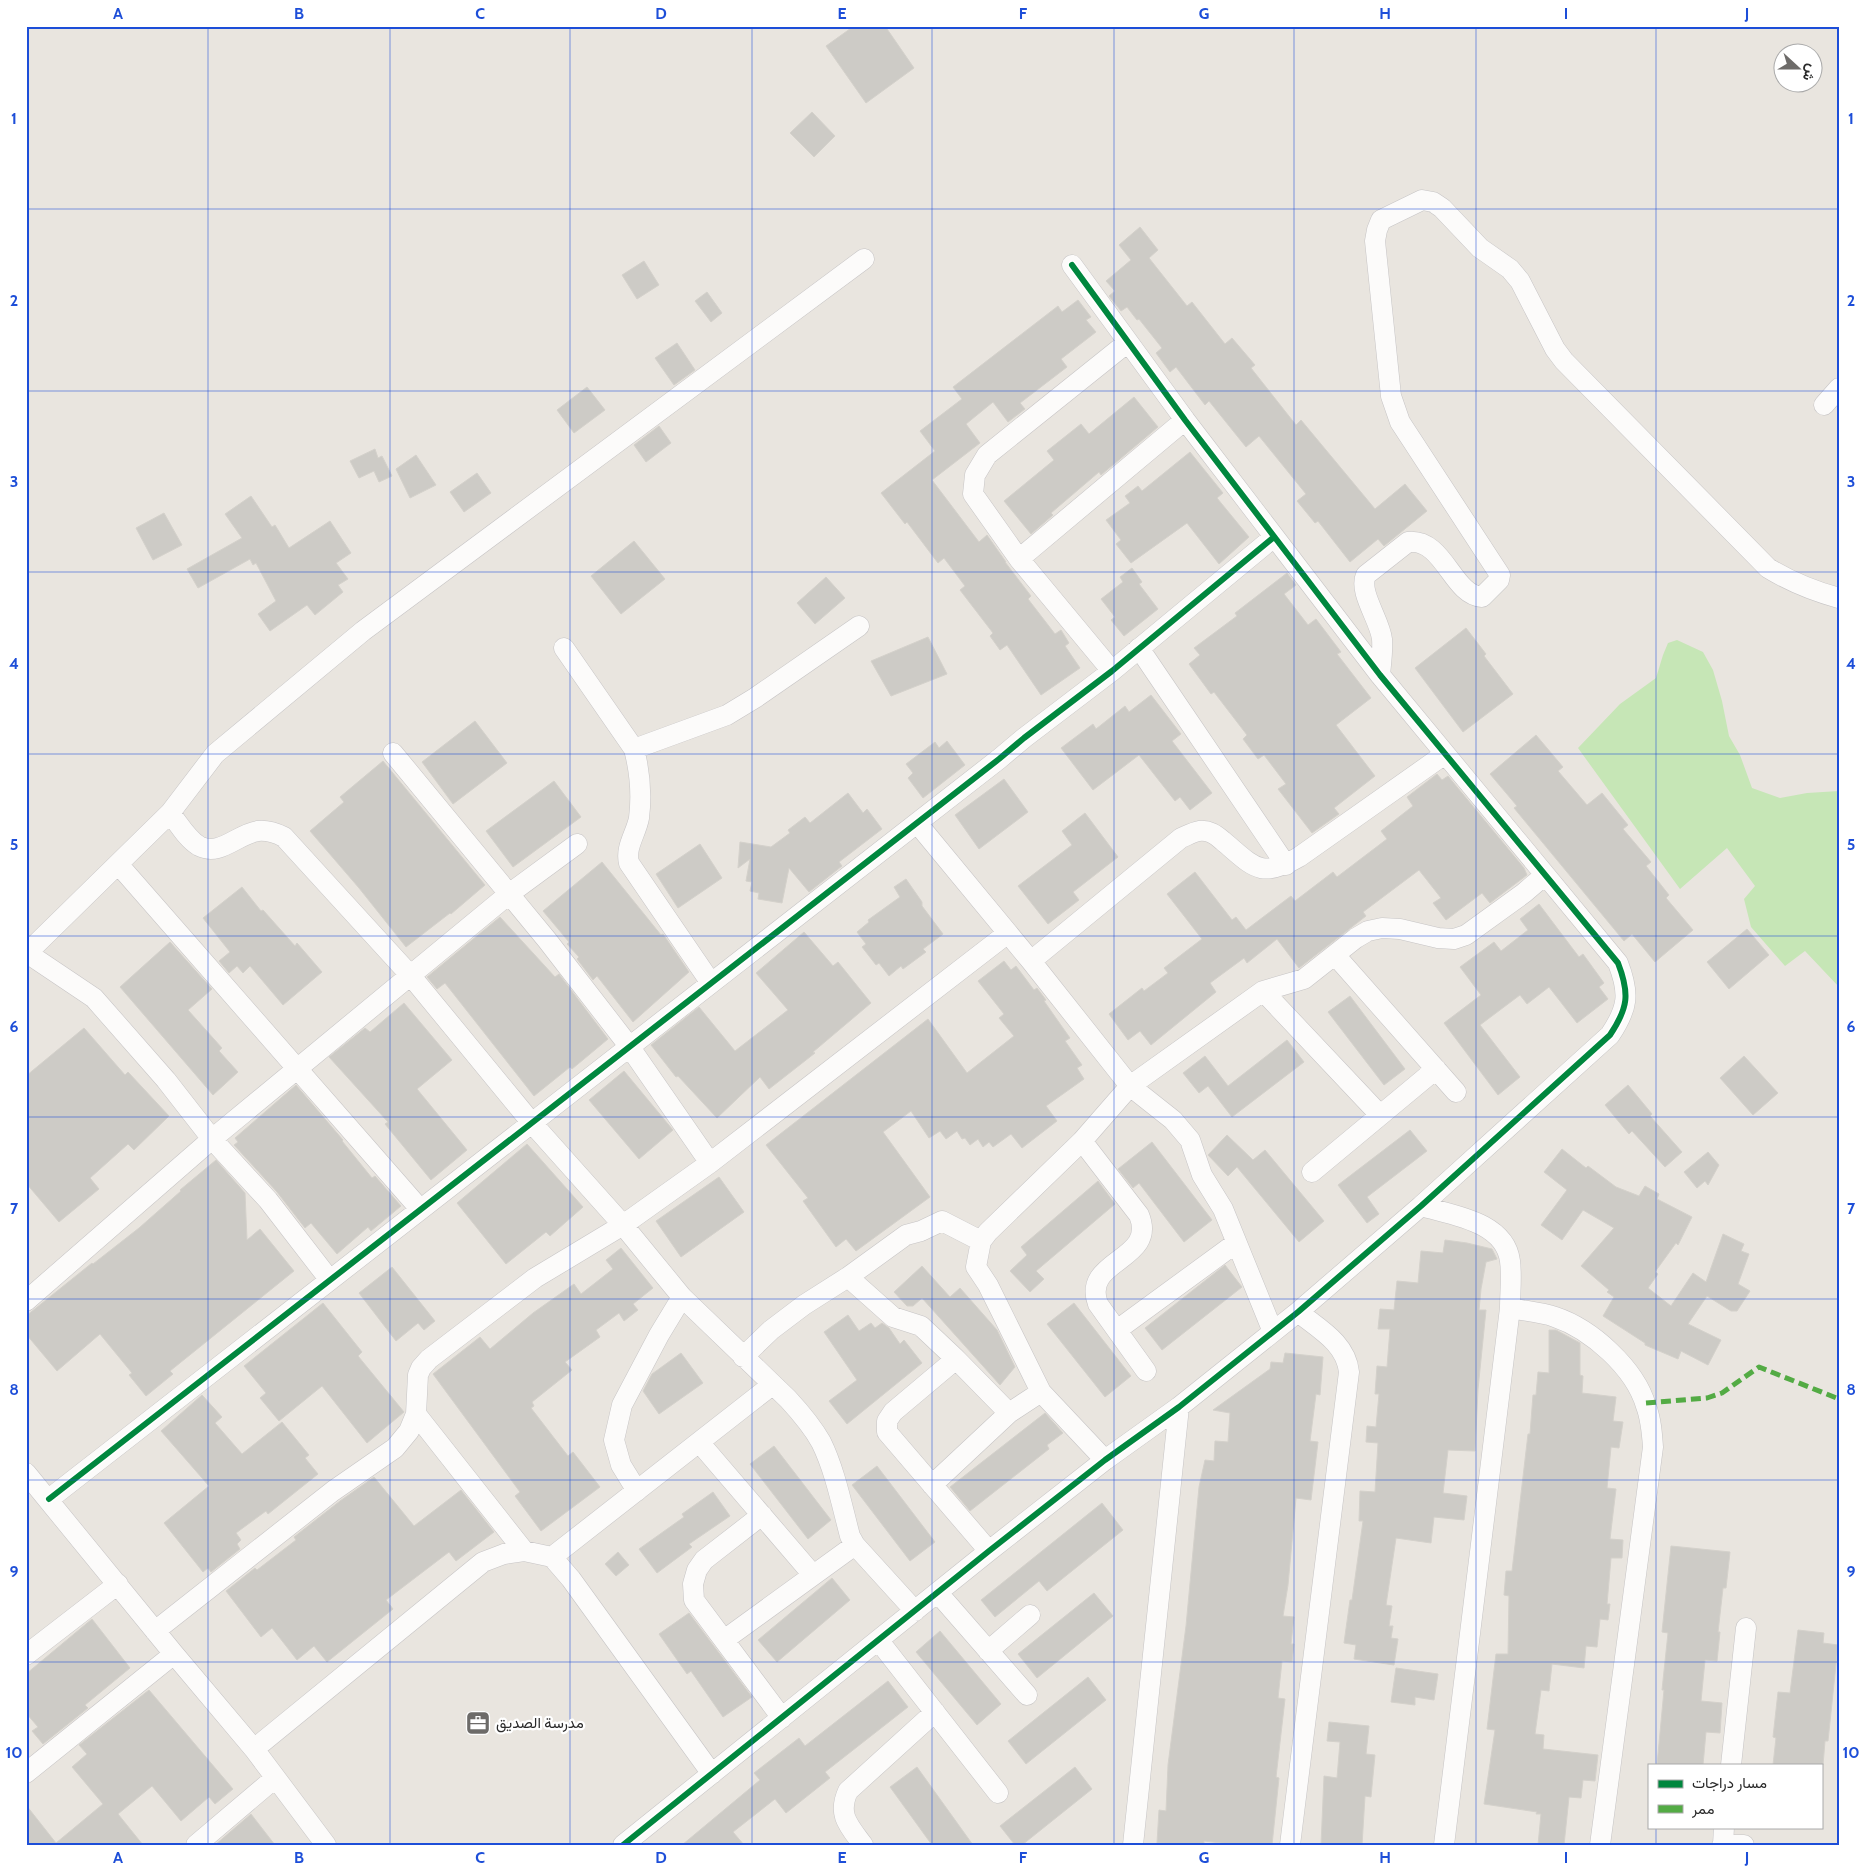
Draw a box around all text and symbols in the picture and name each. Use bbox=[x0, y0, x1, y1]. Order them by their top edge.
text: A bbox=[113, 4, 123, 23]
text: B bbox=[294, 4, 304, 23]
text: C bbox=[475, 4, 485, 23]
text: D bbox=[655, 4, 667, 23]
text: E bbox=[837, 4, 847, 23]
text: F bbox=[1019, 4, 1028, 23]
text: G bbox=[1199, 4, 1209, 23]
text: H bbox=[1379, 4, 1391, 23]
text: I bbox=[1564, 4, 1568, 23]
text: J bbox=[1744, 4, 1749, 23]
north arrow bbox=[1772, 42, 1822, 92]
text: ش bbox=[1799, 62, 1822, 84]
text: 1 bbox=[11, 109, 17, 128]
text: 1 bbox=[1848, 109, 1854, 128]
text: 2 bbox=[10, 291, 18, 310]
text: 2 bbox=[1847, 291, 1855, 310]
text: 3 bbox=[10, 472, 18, 491]
text: 3 bbox=[1847, 472, 1855, 491]
text: 4 bbox=[9, 654, 19, 673]
text: 4 bbox=[1846, 654, 1856, 673]
text: 5 bbox=[10, 835, 18, 854]
text: 5 bbox=[1847, 835, 1855, 854]
text: 6 bbox=[10, 1017, 19, 1036]
text: 6 bbox=[1847, 1017, 1856, 1036]
text: 7 bbox=[10, 1199, 19, 1218]
text: 7 bbox=[1847, 1199, 1856, 1218]
text: 8 bbox=[9, 1380, 19, 1399]
text: 8 bbox=[1846, 1380, 1856, 1399]
text: 9 bbox=[10, 1562, 19, 1581]
text: 9 bbox=[1847, 1562, 1856, 1581]
office icon: مدرسة الصديق bbox=[465, 1710, 491, 1736]
place label: مدرسة الصديق bbox=[496, 1714, 584, 1733]
text: 10 bbox=[5, 1743, 23, 1762]
text: 10 bbox=[1842, 1743, 1860, 1762]
legend bbox=[1648, 1764, 1822, 1828]
text: مسار دراجات bbox=[1692, 1774, 1767, 1792]
text: ممر bbox=[1691, 1800, 1714, 1818]
text: A bbox=[113, 1848, 123, 1867]
text: B bbox=[294, 1848, 304, 1867]
text: C bbox=[475, 1848, 485, 1867]
text: D bbox=[655, 1848, 667, 1867]
text: E bbox=[837, 1848, 847, 1867]
text: F bbox=[1019, 1848, 1028, 1867]
text: G bbox=[1199, 1848, 1209, 1867]
text: H bbox=[1379, 1848, 1391, 1867]
text: I bbox=[1564, 1848, 1568, 1867]
text: J bbox=[1744, 1848, 1749, 1867]

